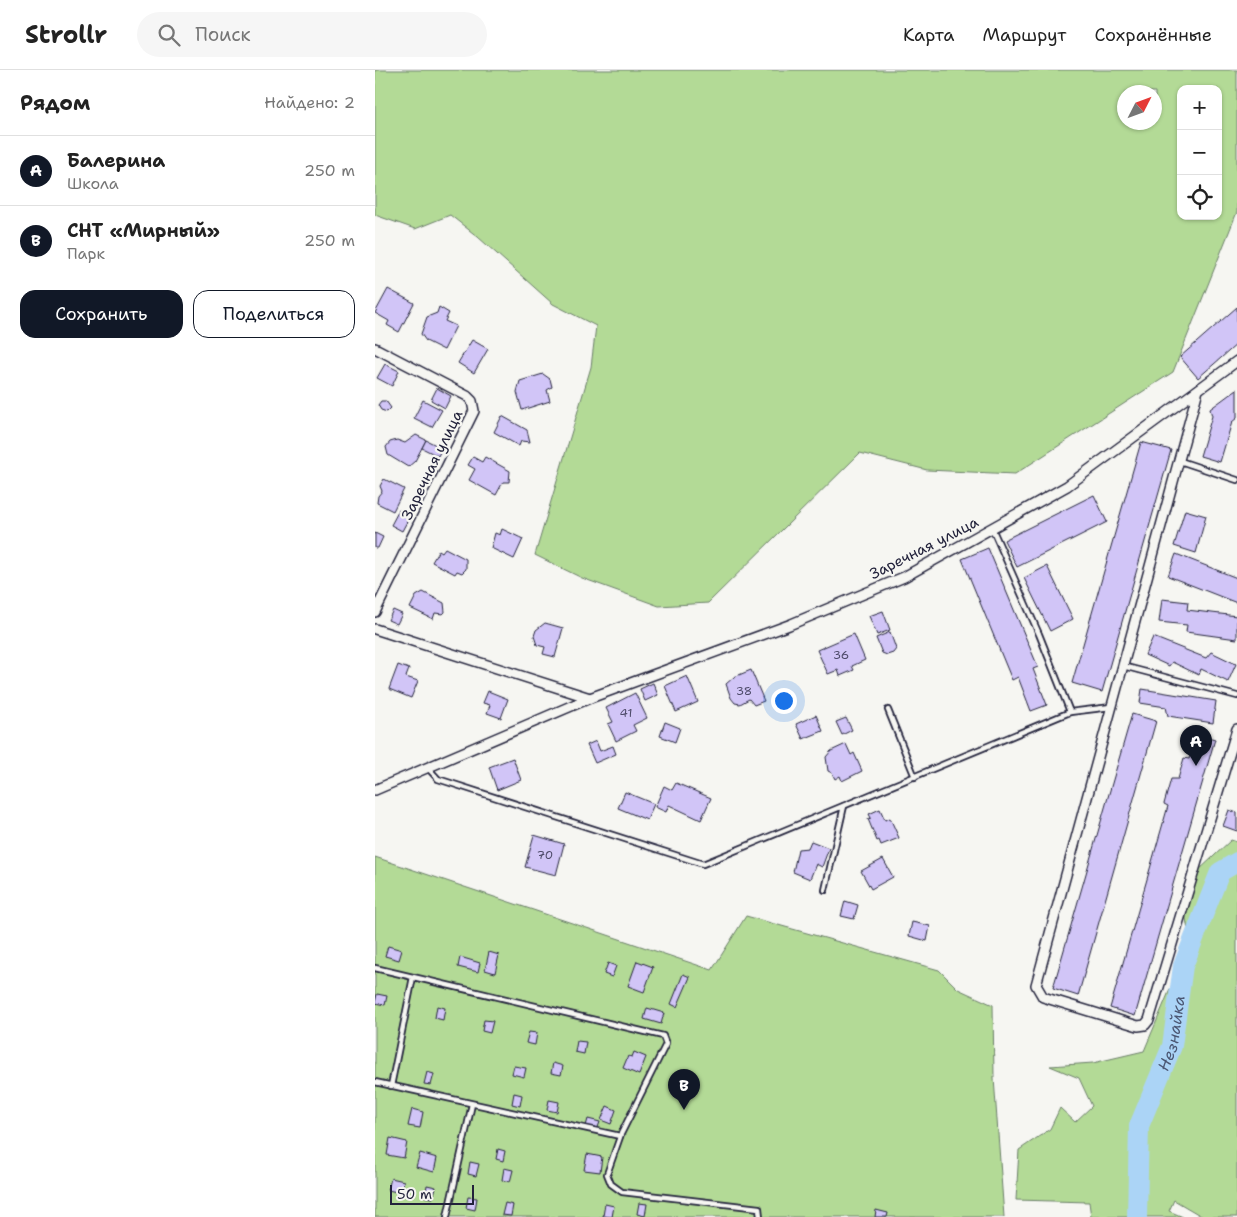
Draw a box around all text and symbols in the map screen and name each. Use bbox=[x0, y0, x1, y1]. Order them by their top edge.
search box bbox=[137, 12, 487, 57]
text: Strollr bbox=[25, 19, 107, 51]
icon: search bbox=[155, 21, 183, 49]
text: Поиск bbox=[195, 22, 251, 47]
text: Карта bbox=[903, 23, 954, 47]
text: Маршрут bbox=[982, 23, 1066, 47]
text: Сохранённые bbox=[1094, 23, 1212, 47]
north arrow bbox=[1117, 85, 1162, 130]
map controls bbox=[1177, 85, 1222, 220]
button: + bbox=[1177, 85, 1222, 130]
text: Рядом bbox=[20, 89, 90, 117]
text: Найдено: 2 bbox=[264, 92, 355, 113]
button: − bbox=[1177, 130, 1222, 175]
text: Балерина bbox=[67, 148, 165, 173]
text: A bbox=[30, 160, 42, 181]
text: 250 m bbox=[304, 160, 355, 181]
text: Школа bbox=[67, 173, 119, 194]
button: locate bbox=[1177, 175, 1222, 220]
text: СНТ «Мирный» bbox=[67, 218, 220, 243]
text: B bbox=[31, 230, 41, 251]
text: 250 m bbox=[304, 230, 355, 251]
text: Парк bbox=[67, 243, 105, 264]
button: Сохранить bbox=[20, 290, 183, 338]
button: Поделиться bbox=[193, 290, 355, 338]
street label: Заречная улица bbox=[397, 406, 468, 523]
street label: Заречная улица bbox=[866, 512, 982, 584]
house number: 36 bbox=[833, 647, 849, 663]
house number: 38 bbox=[736, 683, 752, 699]
your location bbox=[771, 688, 797, 714]
house number: 41 bbox=[620, 705, 632, 721]
pin: A bbox=[1180, 725, 1212, 766]
house number: 70 bbox=[537, 847, 553, 863]
water label: Незнайка bbox=[1153, 994, 1190, 1074]
pin: B bbox=[668, 1069, 700, 1110]
scale bar bbox=[390, 1182, 474, 1205]
text: 50 m bbox=[397, 1185, 432, 1203]

